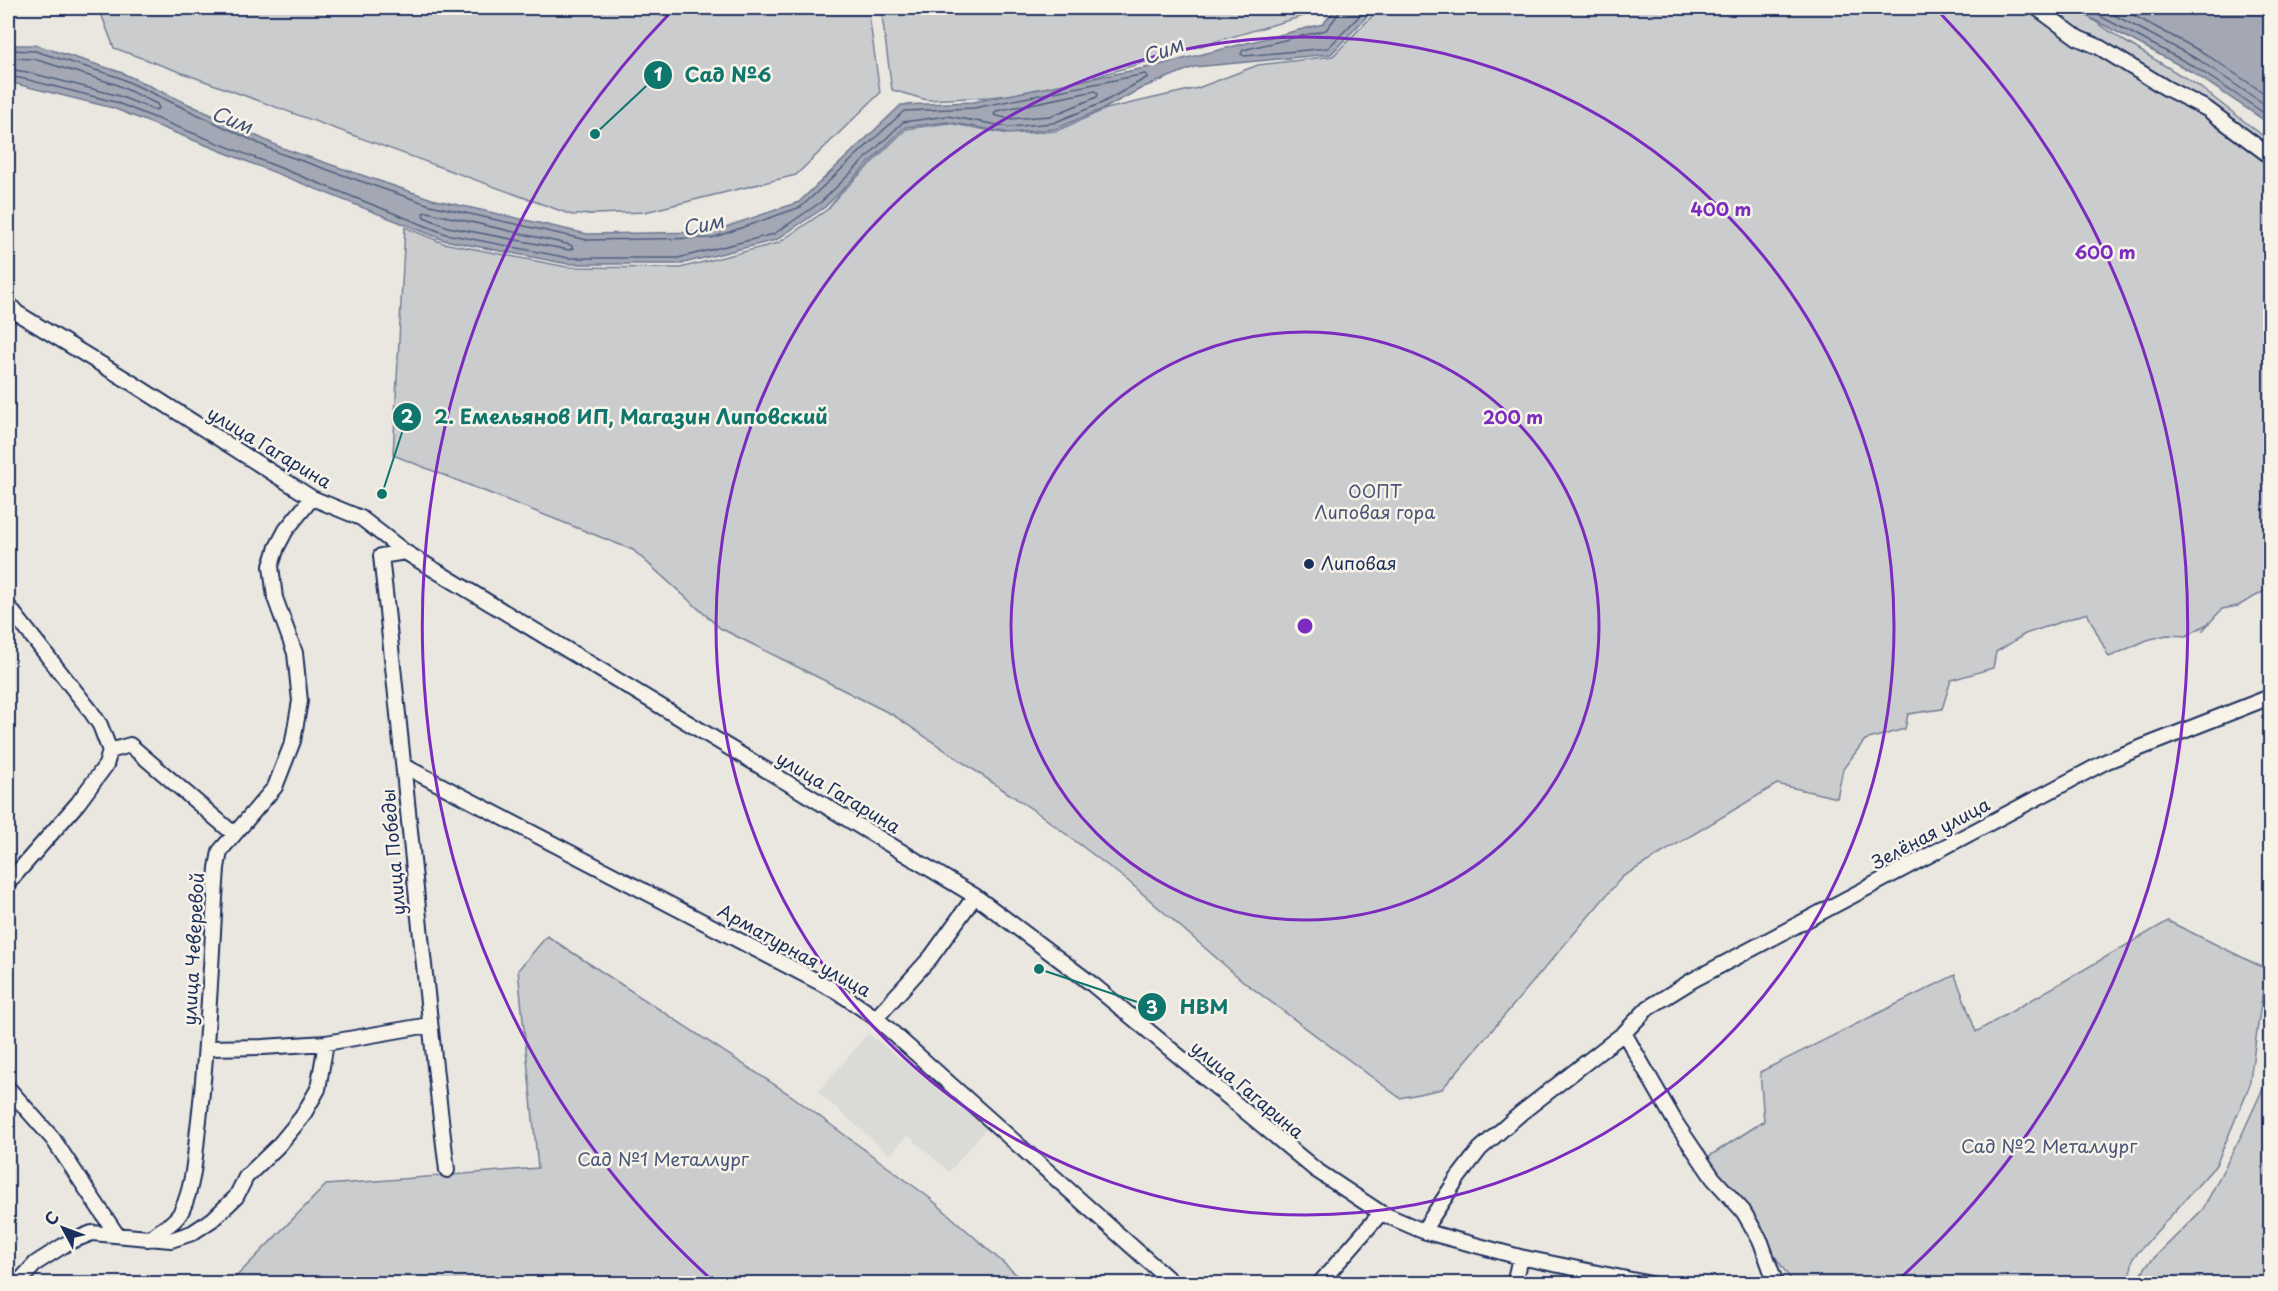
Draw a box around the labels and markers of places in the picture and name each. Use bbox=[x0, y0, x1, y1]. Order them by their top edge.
callout: Сад №6 bbox=[643, 56, 784, 94]
callout: 2. Емельянов ИП, Магазин Липовский bbox=[392, 398, 840, 436]
place label: Липовая bbox=[1321, 549, 1397, 576]
marker: Липовая bbox=[1302, 557, 1316, 571]
centre of rings bbox=[1295, 616, 1315, 636]
callout: НВМ bbox=[1137, 988, 1240, 1026]

